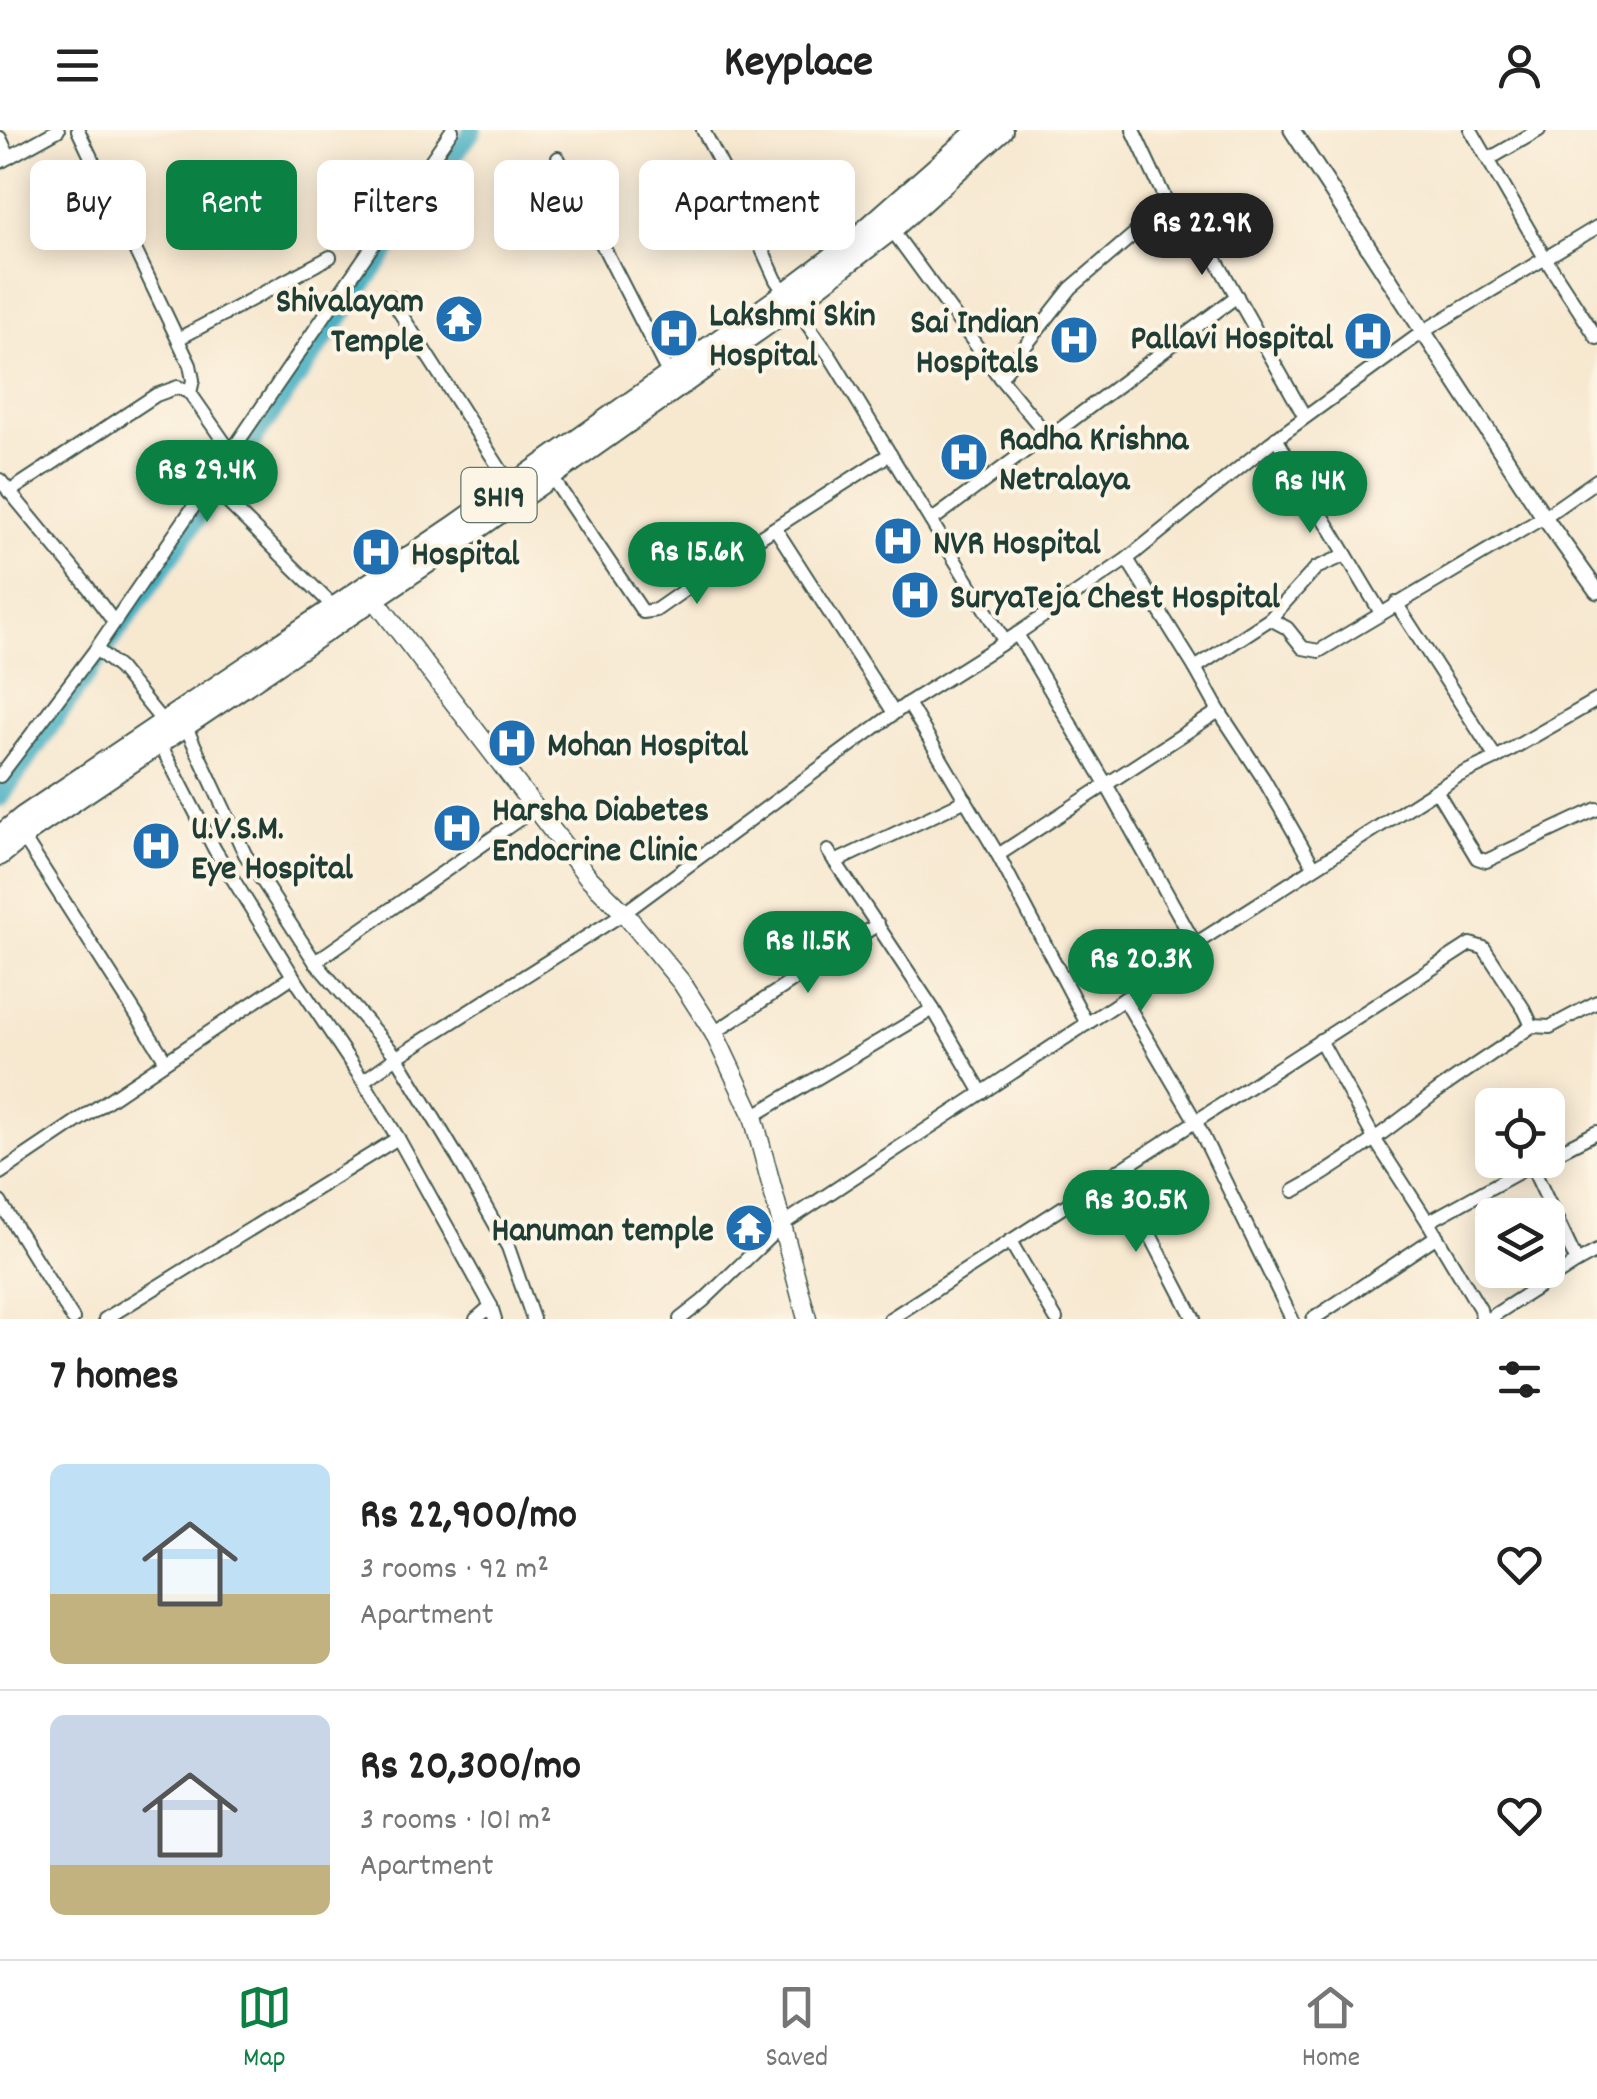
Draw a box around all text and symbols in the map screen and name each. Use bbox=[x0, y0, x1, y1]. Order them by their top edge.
text: Keyplace bbox=[724, 33, 873, 97]
icon: menu bbox=[50, 38, 105, 93]
icon: person bbox=[1492, 38, 1547, 93]
chip: Buy bbox=[30, 160, 146, 250]
chip: Rent bbox=[166, 160, 297, 250]
chip: Filters bbox=[317, 160, 474, 250]
chip: New bbox=[494, 160, 619, 250]
chip: Apartment bbox=[639, 160, 855, 250]
pin: Rs 22.9K bbox=[1099, 193, 1305, 278]
text: Rs 22.9K bbox=[1152, 202, 1252, 248]
place label: Shivalayam Temple bbox=[276, 279, 424, 369]
temple icon: Shivalayam Temple bbox=[433, 293, 485, 345]
place label: Lakshmi Skin Hospital bbox=[709, 293, 876, 383]
place label: Sai Indian Hospitals bbox=[910, 300, 1039, 390]
hospital icon: Lakshmi Skin Hospital bbox=[648, 307, 700, 359]
hospital icon: Pallavi Hospital bbox=[1342, 310, 1394, 362]
hospital icon: Sai Indian Hospitals bbox=[1048, 314, 1100, 366]
place label: Pallavi Hospital bbox=[1130, 316, 1334, 366]
place label: Radha Krishna Netralaya bbox=[999, 417, 1190, 507]
hospital icon: Radha Krishna Netralaya bbox=[938, 431, 990, 483]
pin: Rs 29.4K bbox=[104, 440, 310, 525]
text: Rs 29.4K bbox=[158, 449, 256, 495]
pin: Rs 14K bbox=[1229, 451, 1391, 536]
text: Rs 14K bbox=[1274, 460, 1346, 506]
road number: SH19 bbox=[462, 468, 536, 522]
hospital icon: NVR Hospital bbox=[872, 515, 924, 567]
place label: NVR Hospital bbox=[933, 521, 1101, 571]
pin: Rs 15.6K bbox=[594, 522, 800, 607]
hospital icon: Hospital bbox=[350, 526, 402, 578]
text: Rs 15.6K bbox=[650, 531, 744, 577]
place label: Hospital bbox=[411, 532, 520, 582]
hospital icon: SuryaTeja Chest Hospital bbox=[889, 569, 941, 621]
place label: SuryaTeja Chest Hospital bbox=[950, 575, 1281, 625]
hospital icon: Mohan Hospital bbox=[486, 717, 538, 769]
place label: Mohan Hospital bbox=[547, 723, 749, 773]
place label: Harsha Diabetes Endocrine Clinic bbox=[492, 788, 709, 878]
hospital icon: Harsha Diabetes Endocrine Clinic bbox=[431, 802, 483, 854]
place label: U.V.S.M. Eye Hospital bbox=[191, 806, 354, 896]
hospital icon: U.V.S.M. Eye Hospital bbox=[130, 820, 182, 872]
pin: Rs 11.5K bbox=[705, 911, 911, 996]
text: Rs 11.5K bbox=[765, 920, 851, 966]
pin: Rs 20.3K bbox=[1038, 929, 1244, 1014]
text: Rs 20.3K bbox=[1090, 938, 1192, 984]
map controls bbox=[1475, 1088, 1565, 1288]
button: locate bbox=[1475, 1088, 1565, 1178]
pin: Rs 30.5K bbox=[1033, 1170, 1239, 1255]
text: Rs 30.5K bbox=[1085, 1179, 1187, 1225]
button: layers bbox=[1475, 1198, 1565, 1288]
temple icon: Hanuman temple bbox=[723, 1202, 775, 1254]
place label: Hanuman temple bbox=[492, 1208, 714, 1258]
text: 7 homes bbox=[50, 1349, 179, 1409]
icon: filters bbox=[1492, 1352, 1547, 1407]
text: Rs 22,900/mo bbox=[360, 1488, 577, 1548]
icon: home bbox=[130, 1504, 250, 1624]
icon: heart bbox=[1492, 1537, 1547, 1592]
text: 3 rooms · 92 m² bbox=[360, 1548, 549, 1594]
text: Apartment bbox=[360, 1594, 494, 1640]
text: Rs 20,300/mo bbox=[360, 1739, 581, 1799]
icon: home bbox=[130, 1755, 250, 1875]
icon: heart bbox=[1492, 1788, 1547, 1843]
text: 3 rooms · 101 m² bbox=[360, 1799, 552, 1845]
text: Apartment bbox=[360, 1845, 494, 1891]
tab: Map bbox=[237, 1980, 292, 2080]
tab: Saved bbox=[766, 1980, 828, 2080]
tab: Home bbox=[1302, 1980, 1360, 2080]

